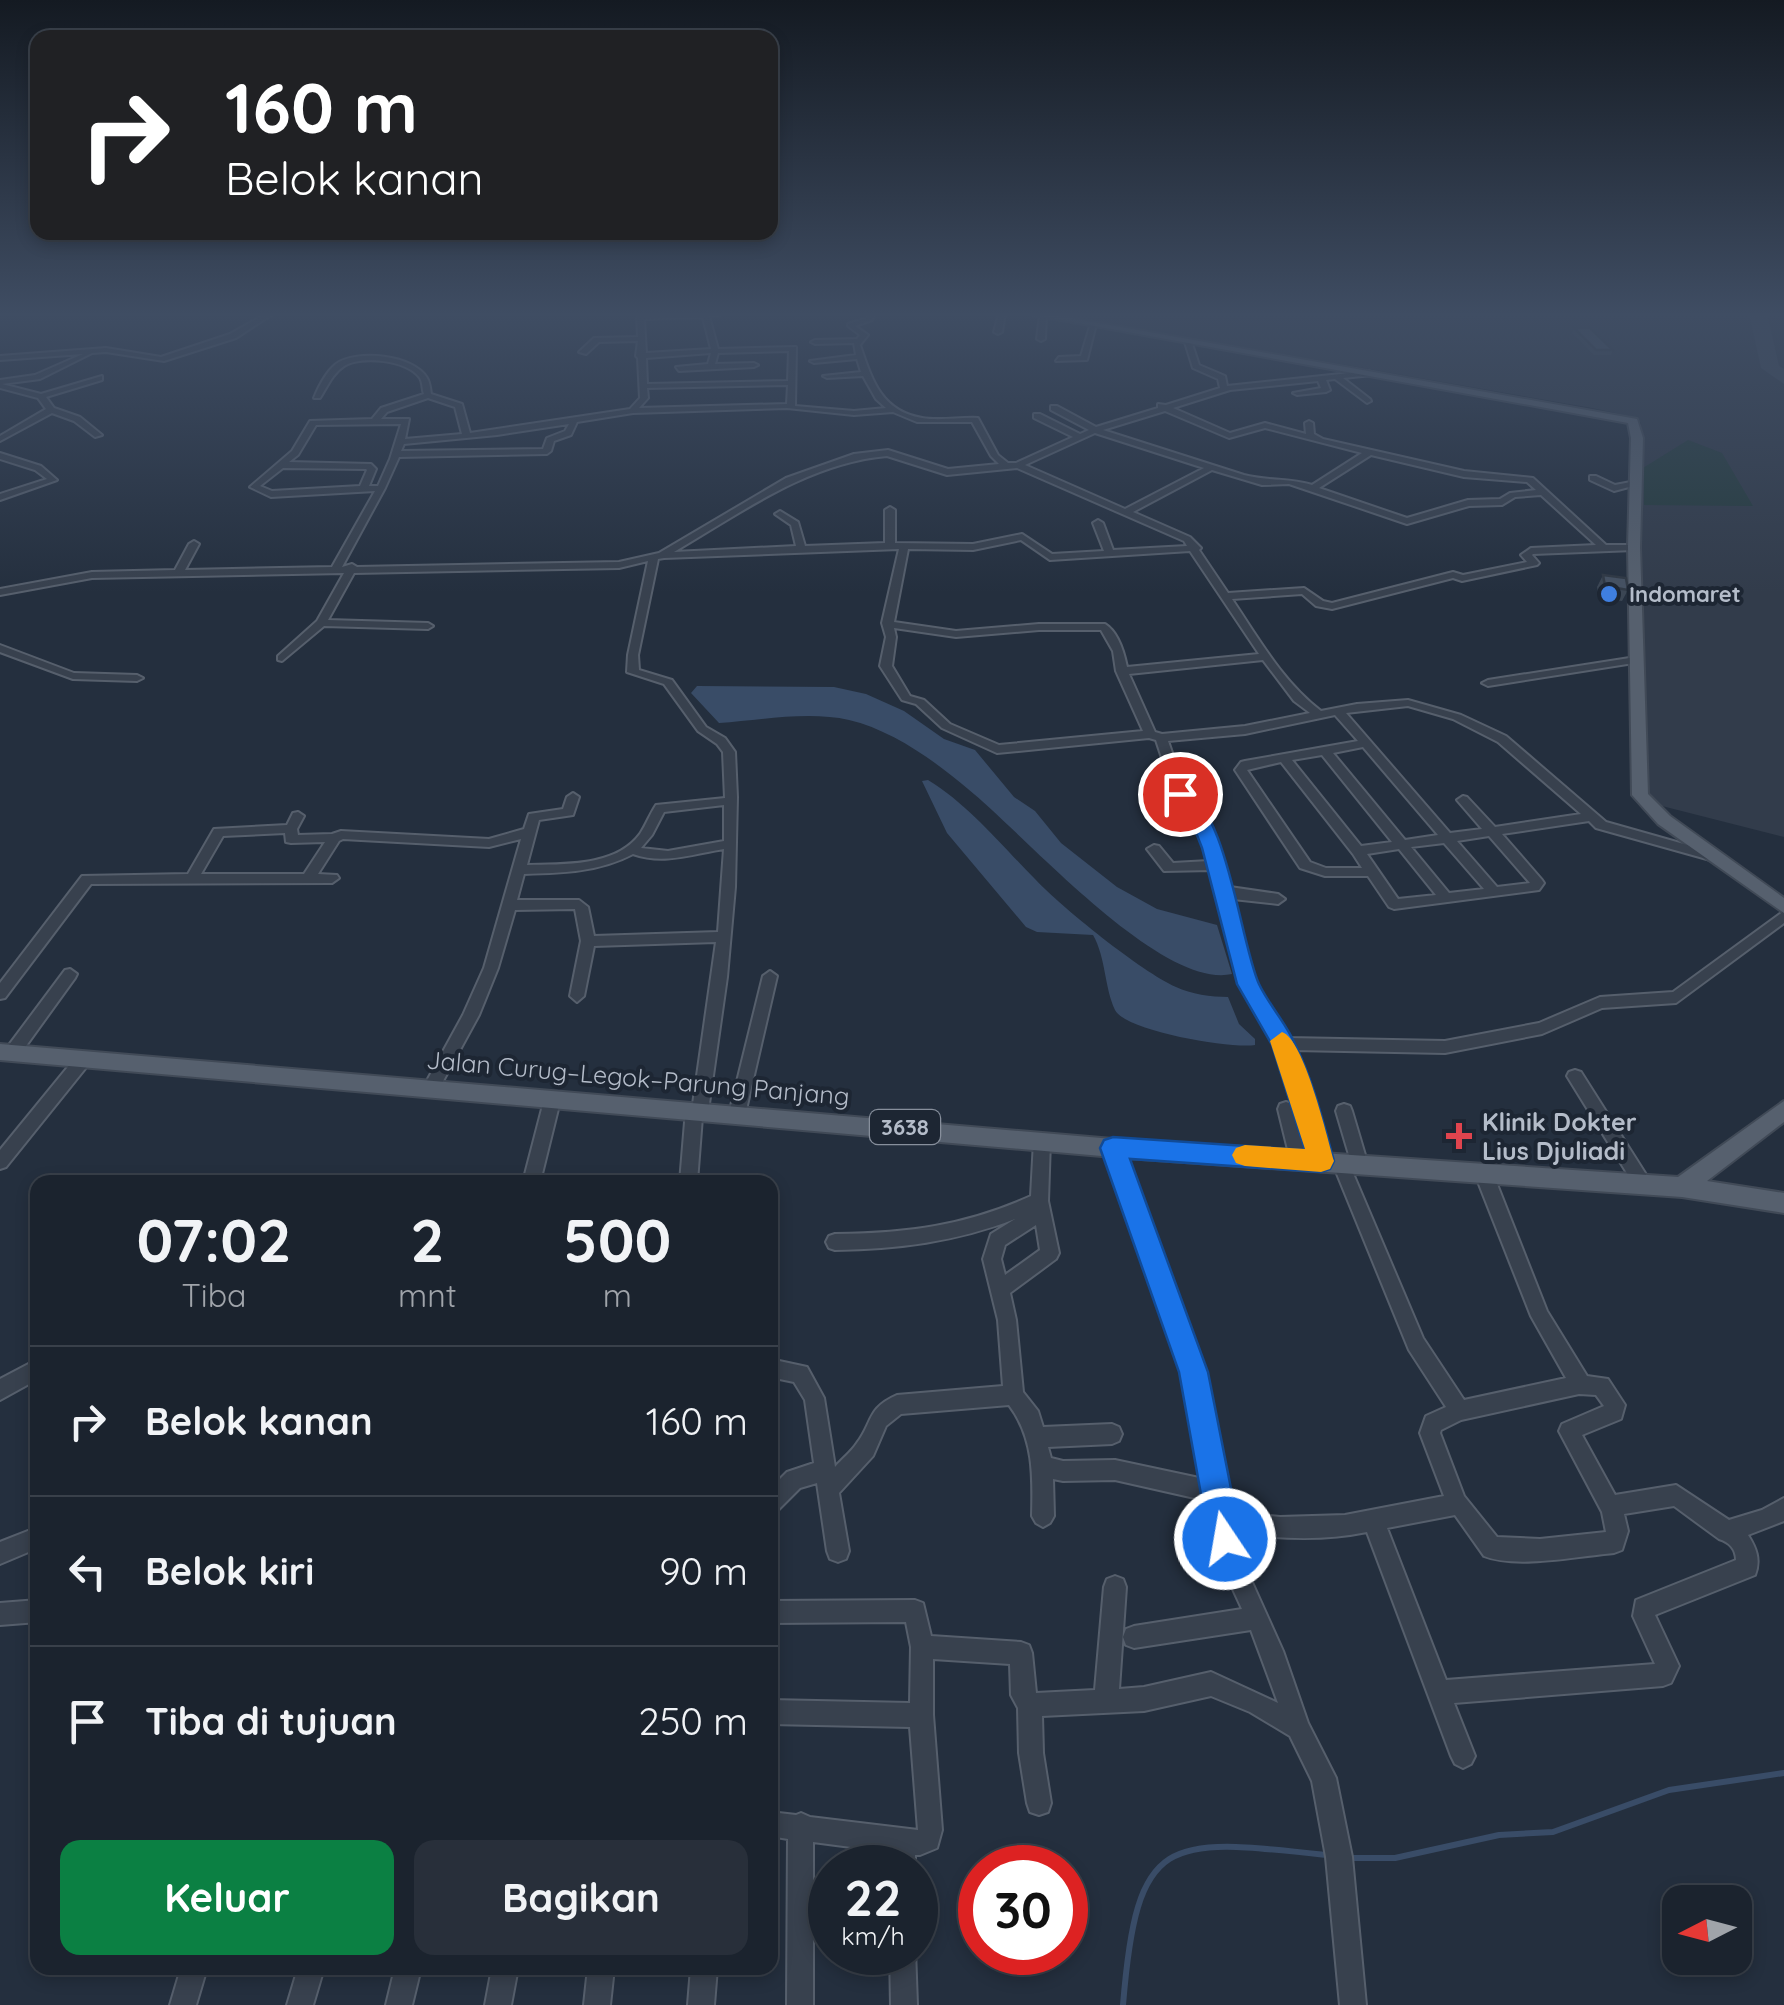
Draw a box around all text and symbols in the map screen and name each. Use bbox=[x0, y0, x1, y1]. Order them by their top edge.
text: 160 m bbox=[225, 63, 418, 151]
icon: right bbox=[60, 70, 190, 200]
text: Belok kanan bbox=[225, 150, 484, 206]
place label: Indomaret bbox=[1629, 580, 1741, 608]
marker: Indomaret bbox=[1598, 583, 1620, 605]
pin bbox=[1138, 752, 1223, 837]
icon: arrive bbox=[1153, 767, 1208, 822]
street label: Jalan Curug–Legok–Parung Panjang bbox=[425, 1044, 851, 1111]
place label: Klinik Dokter Lius Djuliadi bbox=[1482, 1106, 1637, 1166]
road number: 3638 bbox=[870, 1110, 940, 1144]
marker: Klinik Dokter Lius Djuliadi bbox=[1446, 1123, 1472, 1149]
text: 07:02 bbox=[137, 1202, 291, 1277]
text: 2 bbox=[410, 1202, 444, 1277]
text: 500 bbox=[563, 1202, 671, 1277]
text: Tiba bbox=[182, 1275, 246, 1315]
text: mnt bbox=[398, 1275, 457, 1315]
text: m bbox=[603, 1275, 632, 1315]
icon: right bbox=[60, 1394, 115, 1449]
text: Belok kanan bbox=[145, 1397, 373, 1445]
text: 160 m bbox=[646, 1397, 748, 1445]
position arrow bbox=[1173, 1487, 1277, 1591]
icon: left bbox=[60, 1544, 115, 1599]
text: Belok kiri bbox=[145, 1547, 314, 1595]
text: 90 m bbox=[659, 1547, 748, 1595]
icon: arrive bbox=[60, 1694, 115, 1749]
text: Tiba di tujuan bbox=[145, 1697, 397, 1745]
text: 250 m bbox=[639, 1697, 748, 1745]
button: Keluar bbox=[60, 1840, 394, 1955]
button: Bagikan bbox=[414, 1840, 748, 1955]
speed limit sign: 30 bbox=[958, 1845, 1088, 1975]
text: 22 bbox=[845, 1866, 901, 1929]
north arrow bbox=[1662, 1885, 1752, 1975]
map controls bbox=[1662, 1885, 1752, 1975]
text: km/h bbox=[841, 1920, 905, 1951]

